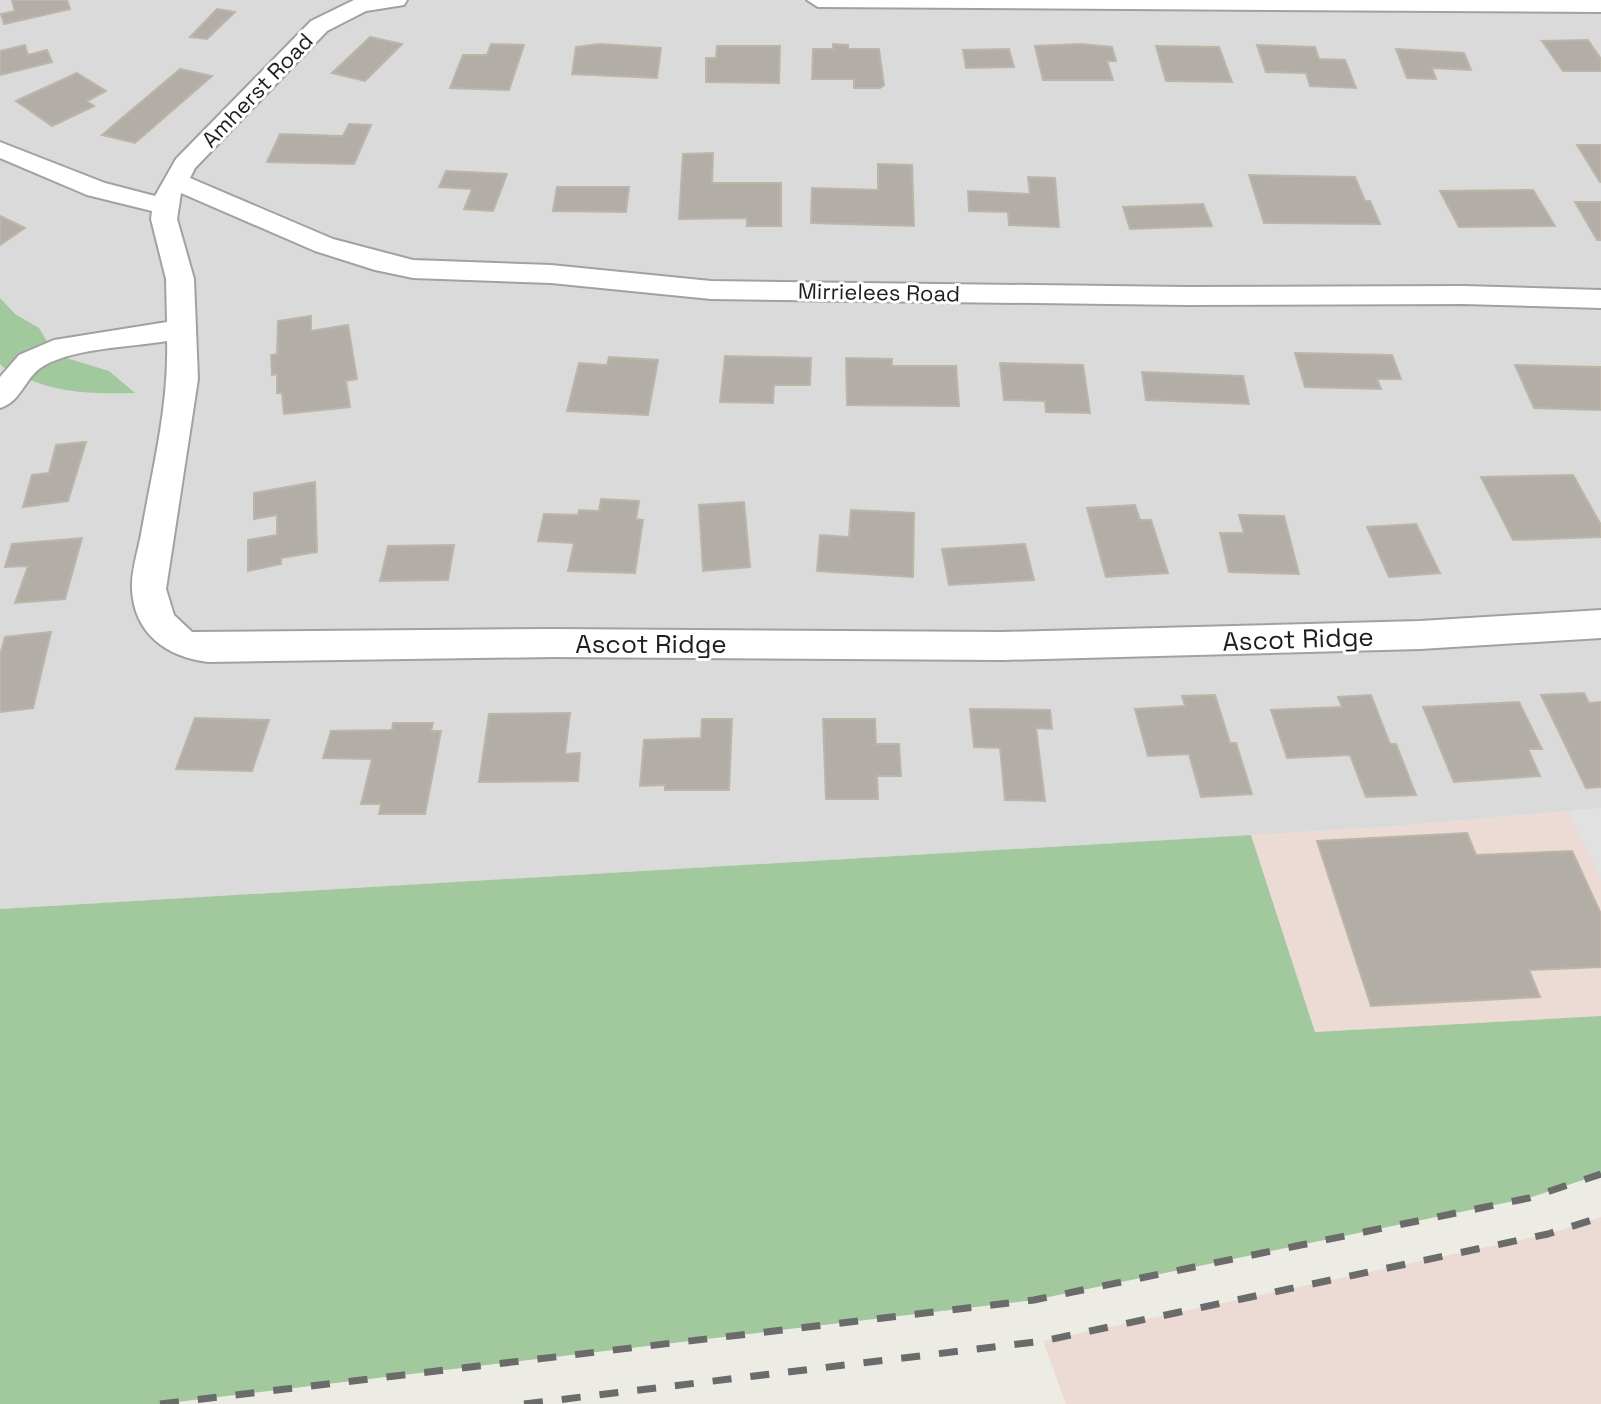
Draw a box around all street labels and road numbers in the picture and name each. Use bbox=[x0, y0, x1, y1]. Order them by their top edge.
street label: Amherst Road bbox=[195, 27, 319, 153]
street label: Mirrielees Road bbox=[798, 277, 960, 307]
street label: Ascot Ridge bbox=[1222, 619, 1374, 659]
street label: Ascot Ridge bbox=[575, 627, 727, 661]

